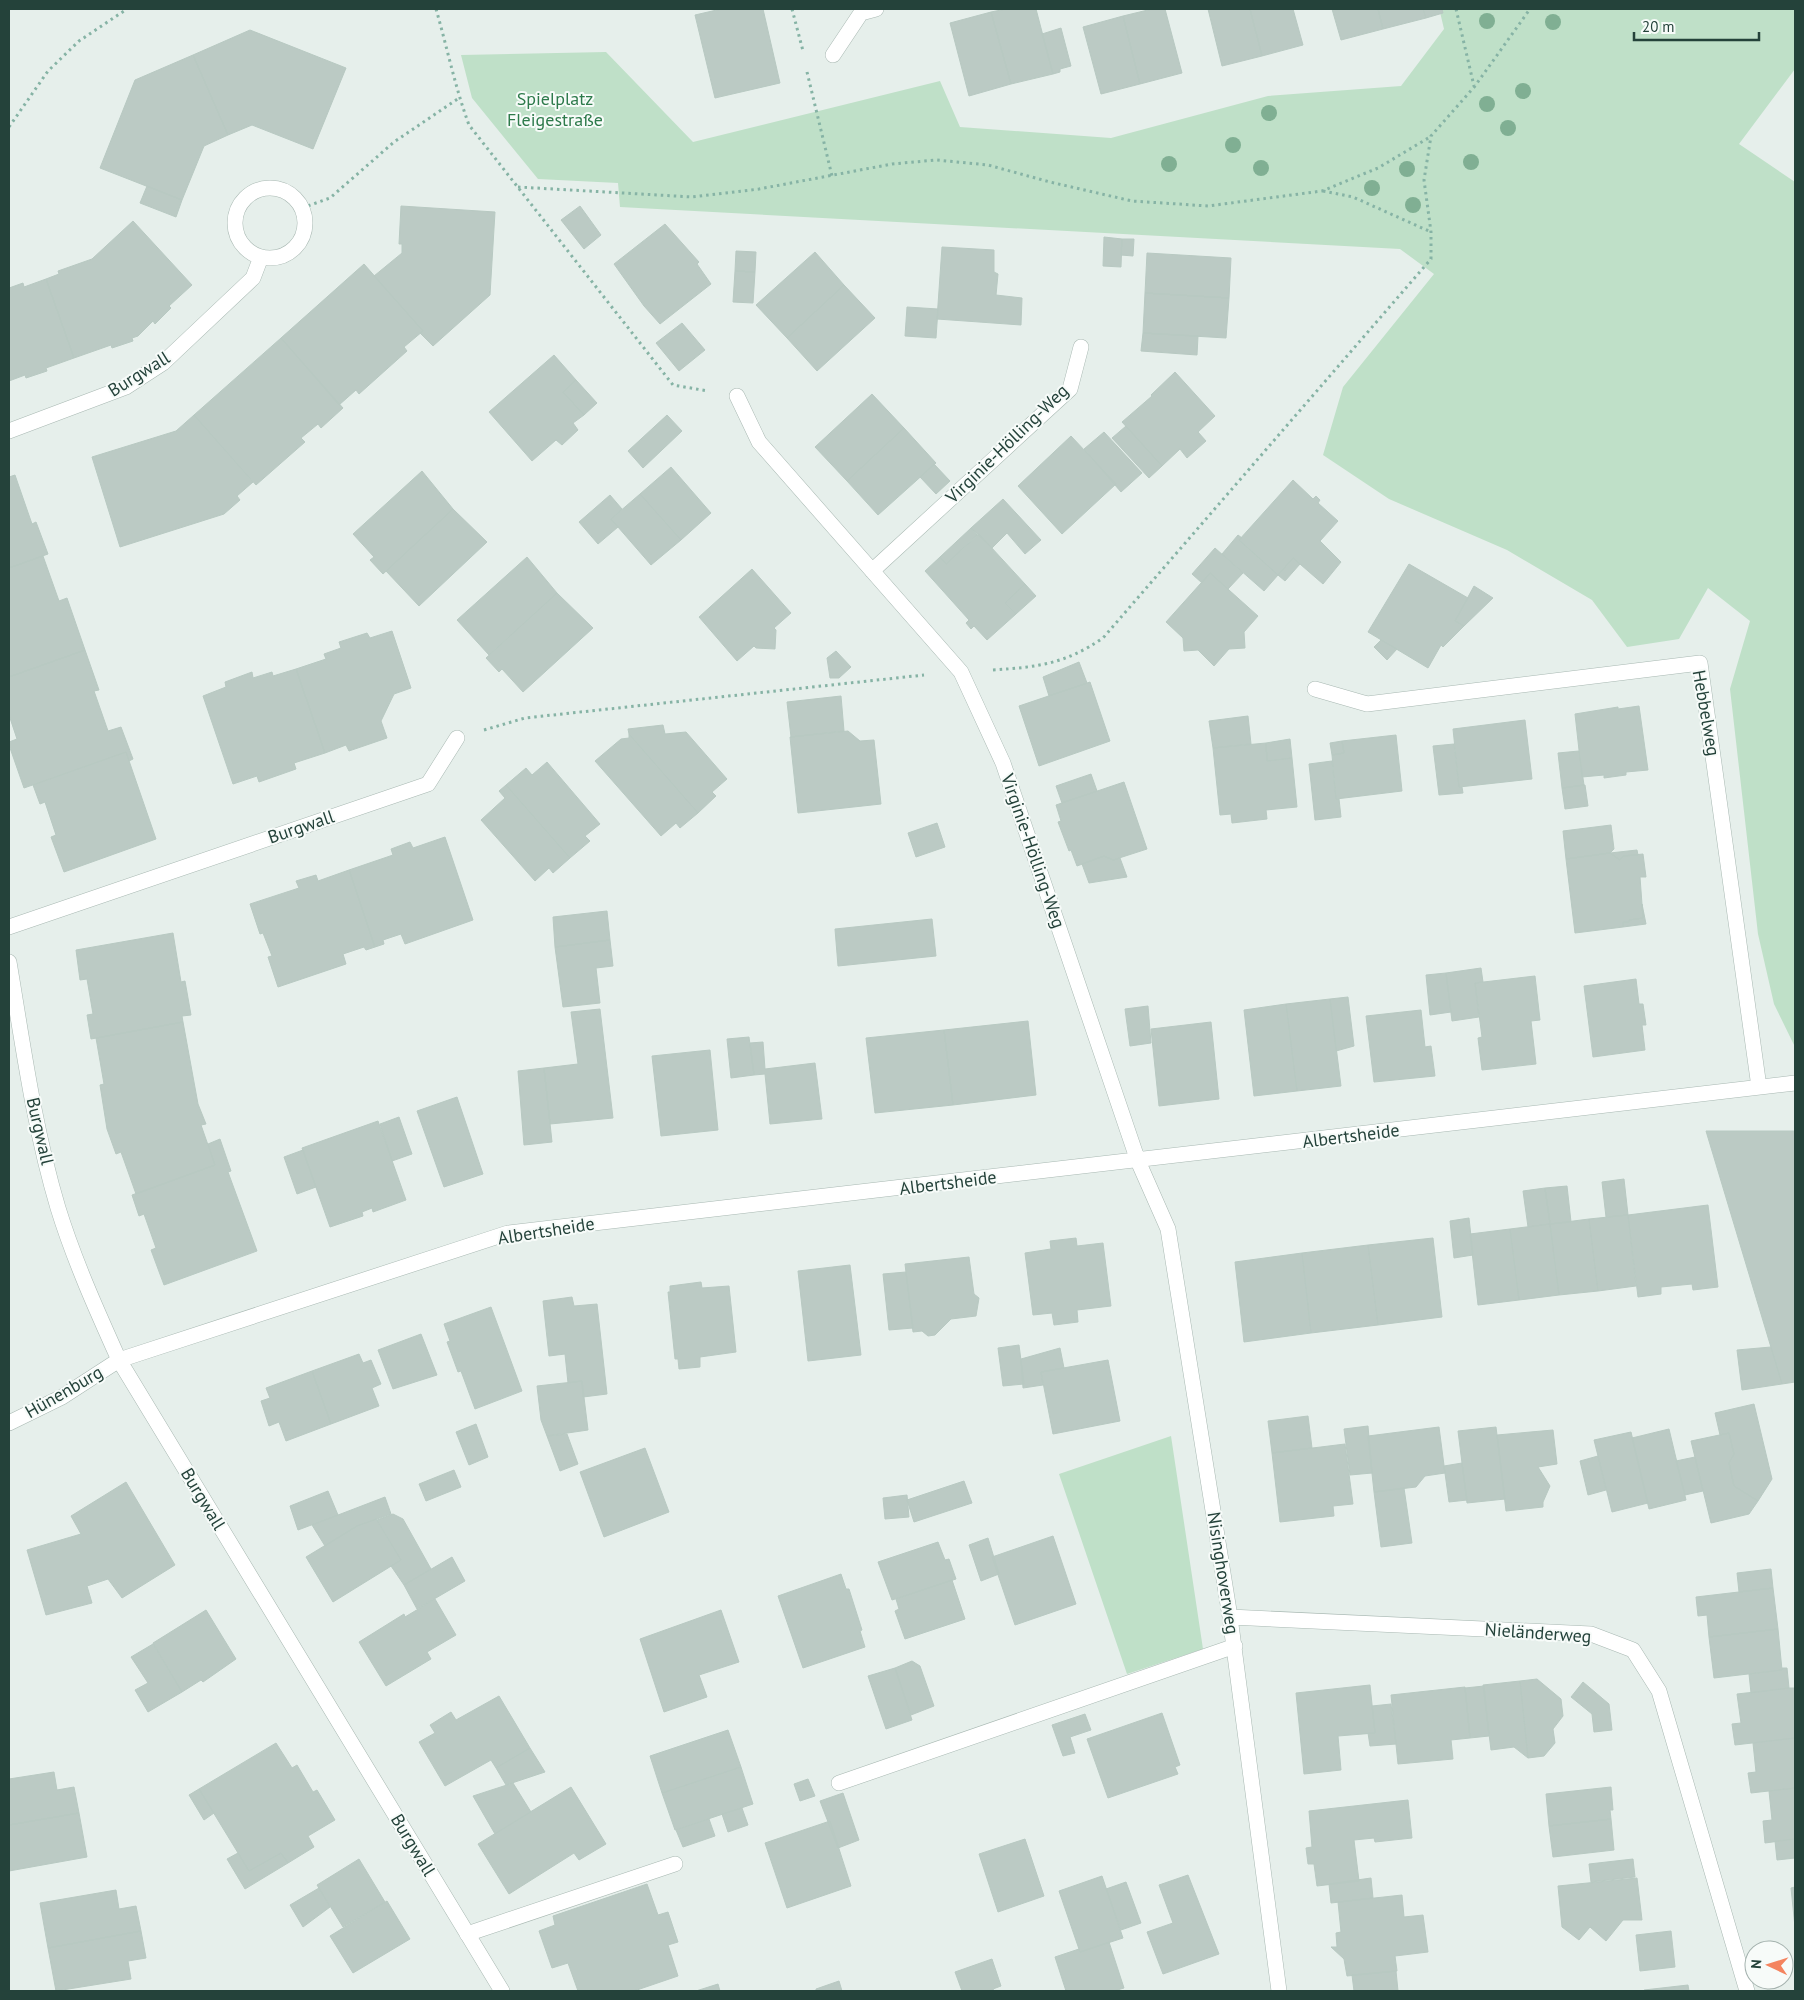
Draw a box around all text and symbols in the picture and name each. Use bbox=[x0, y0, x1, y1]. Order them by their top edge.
scale bar bbox=[1634, 10, 1759, 42]
text: 20 m bbox=[1642, 17, 1675, 36]
park label: Spielplatz Fleigestraße bbox=[507, 87, 603, 131]
street label: Burgwall bbox=[104, 345, 175, 402]
street label: Virginie-Hölling-Weg bbox=[940, 379, 1073, 509]
street label: Hebbelweg bbox=[1688, 668, 1725, 758]
street label: Virginie-Hölling-Weg bbox=[996, 770, 1071, 931]
street label: Burgwall bbox=[265, 804, 338, 849]
street label: Burgwall bbox=[22, 1095, 60, 1168]
street label: Albertsheide bbox=[1301, 1118, 1401, 1153]
street label: Albertsheide bbox=[898, 1165, 998, 1200]
street label: Albertsheide bbox=[496, 1212, 596, 1250]
street label: Hünenburg bbox=[21, 1360, 107, 1423]
street label: Burgwall bbox=[176, 1463, 231, 1535]
street label: Nisinghoverweg bbox=[1202, 1510, 1245, 1636]
street label: Nieländerweg bbox=[1484, 1617, 1592, 1648]
street label: Burgwall bbox=[386, 1809, 441, 1881]
north arrow bbox=[1744, 1940, 1794, 1990]
text: N bbox=[1747, 1959, 1765, 1969]

